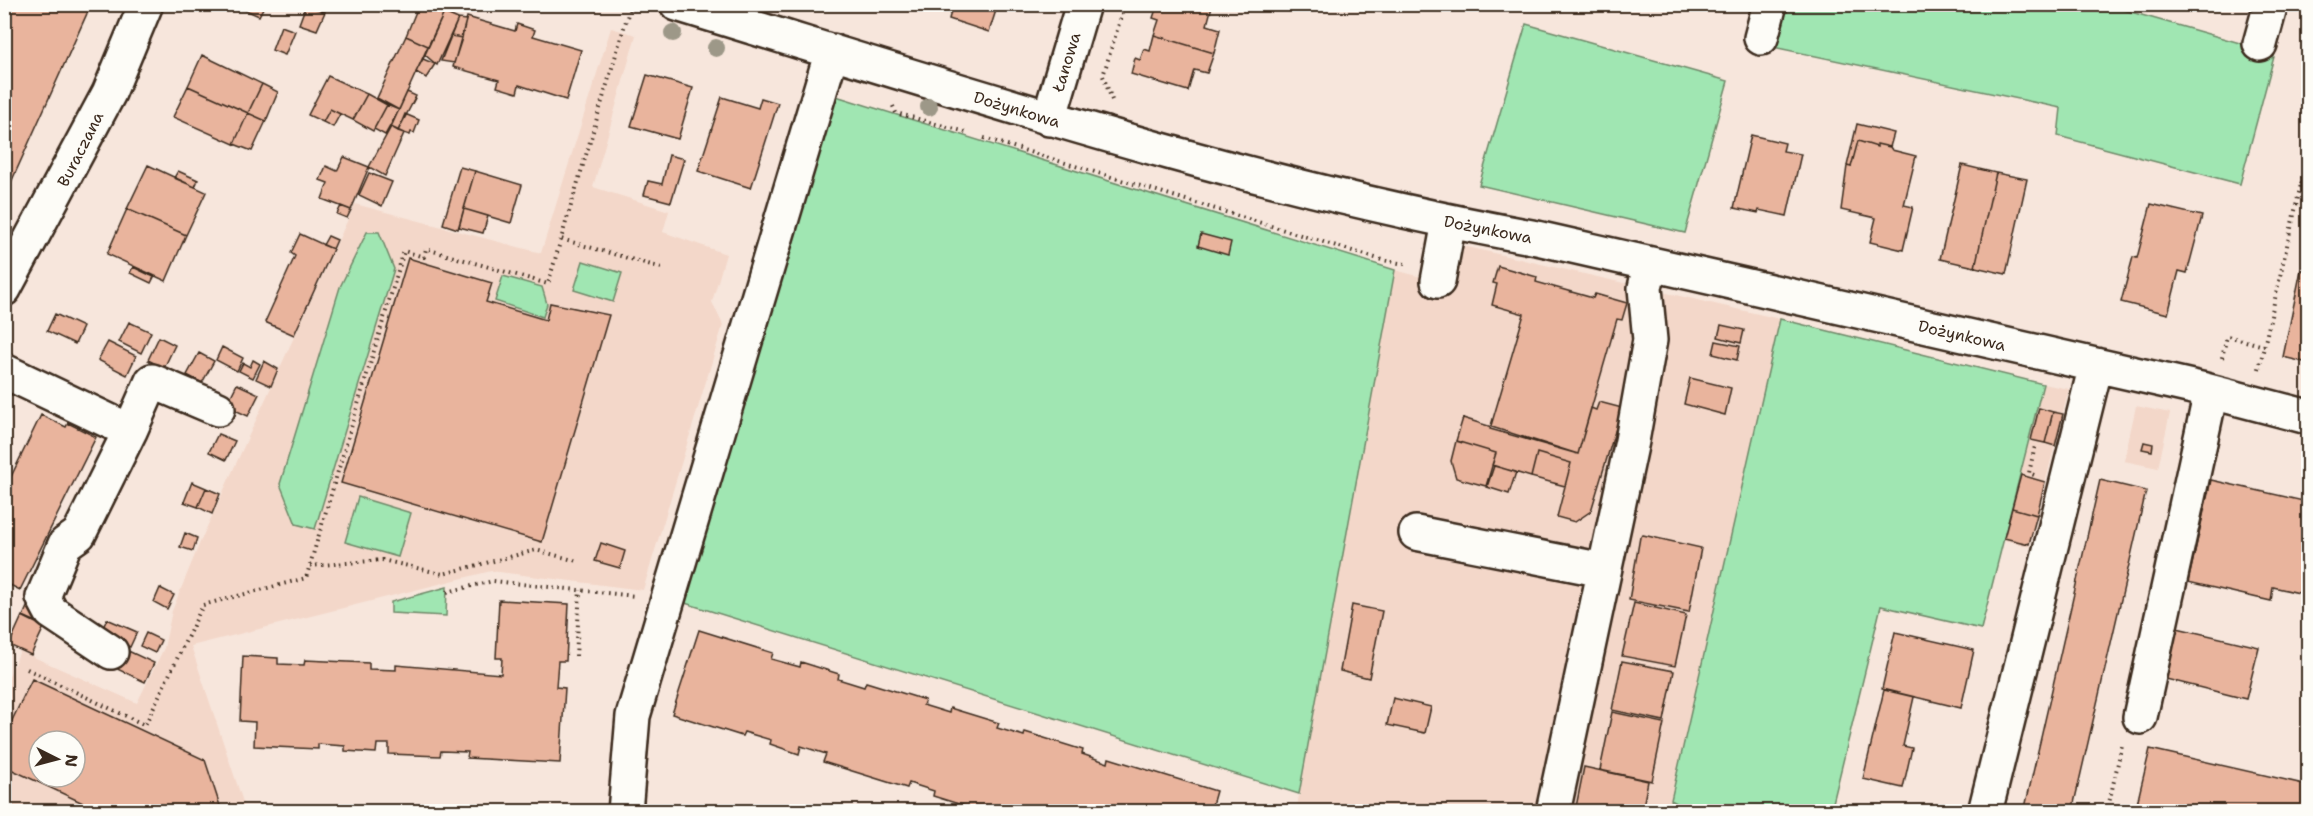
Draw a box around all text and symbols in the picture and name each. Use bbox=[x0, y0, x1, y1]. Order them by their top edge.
street label: Łanowa bbox=[1047, 30, 1086, 96]
street label: Dożynkowa bbox=[971, 86, 1063, 133]
street label: Buraczana bbox=[53, 108, 108, 190]
street label: Dożynkowa bbox=[1442, 211, 1534, 248]
street label: Dożynkowa bbox=[1916, 315, 2008, 356]
north arrow bbox=[27, 729, 87, 789]
text: N bbox=[60, 753, 83, 768]

